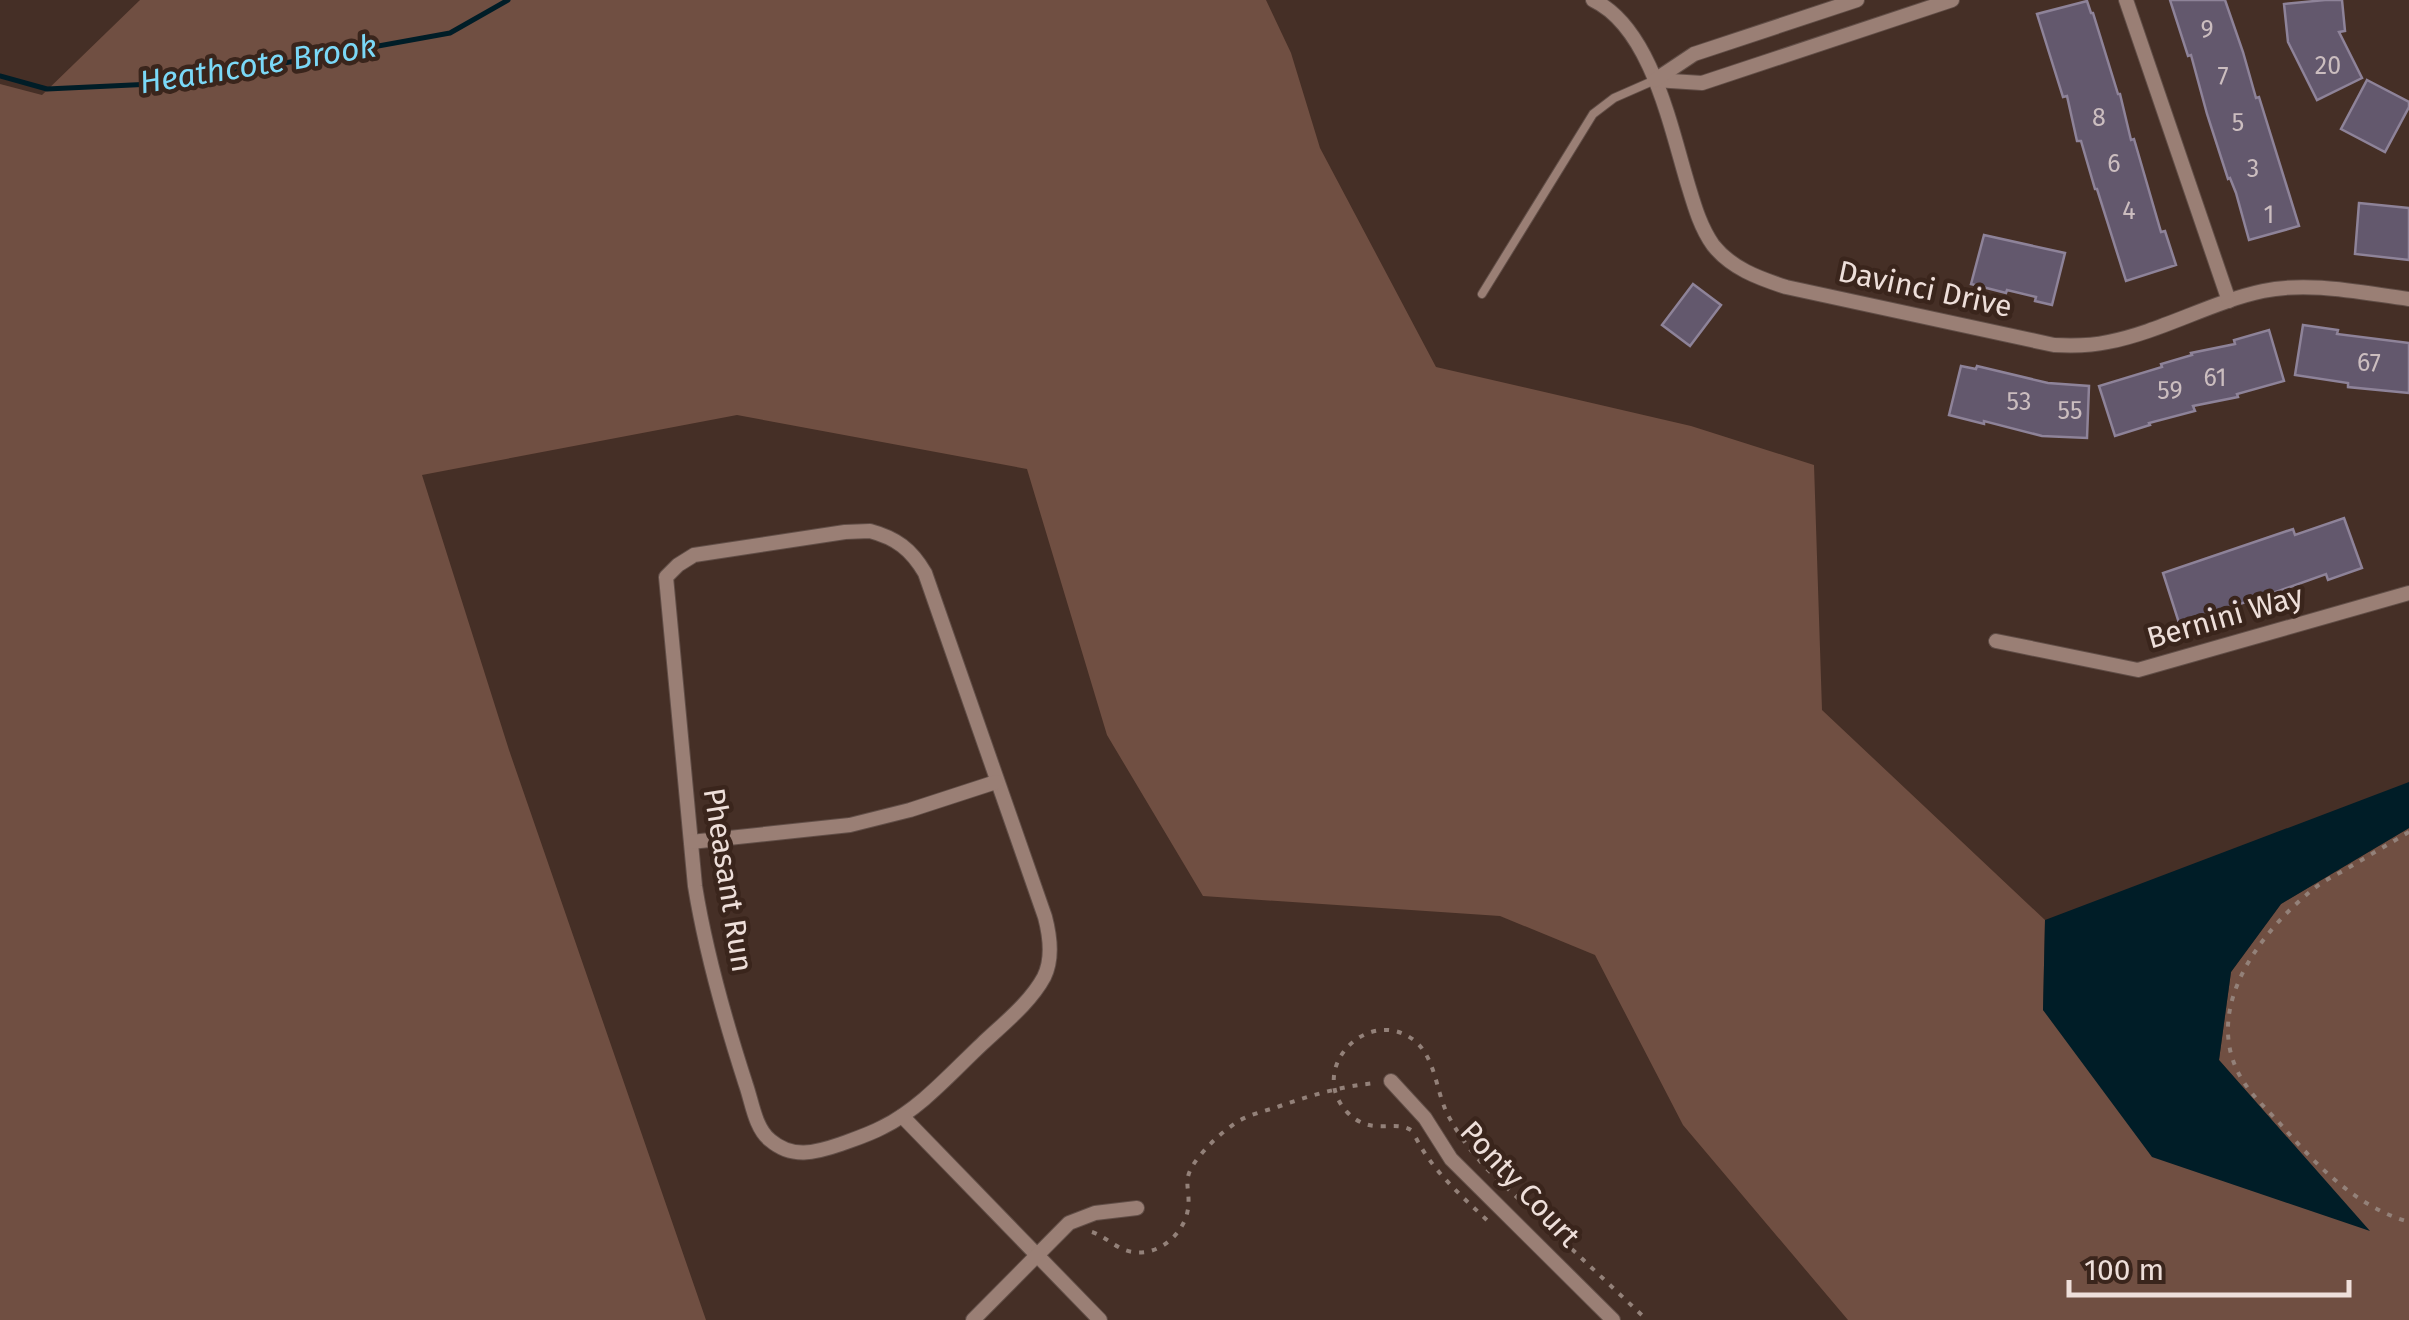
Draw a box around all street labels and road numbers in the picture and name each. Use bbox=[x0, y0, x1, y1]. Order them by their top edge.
street label: Davinci Drive bbox=[1835, 253, 2015, 325]
street label: Bernini Way bbox=[2143, 577, 2307, 656]
street label: Pheasant Run bbox=[696, 785, 760, 975]
street label: Ponty Court bbox=[1453, 1114, 1587, 1254]

